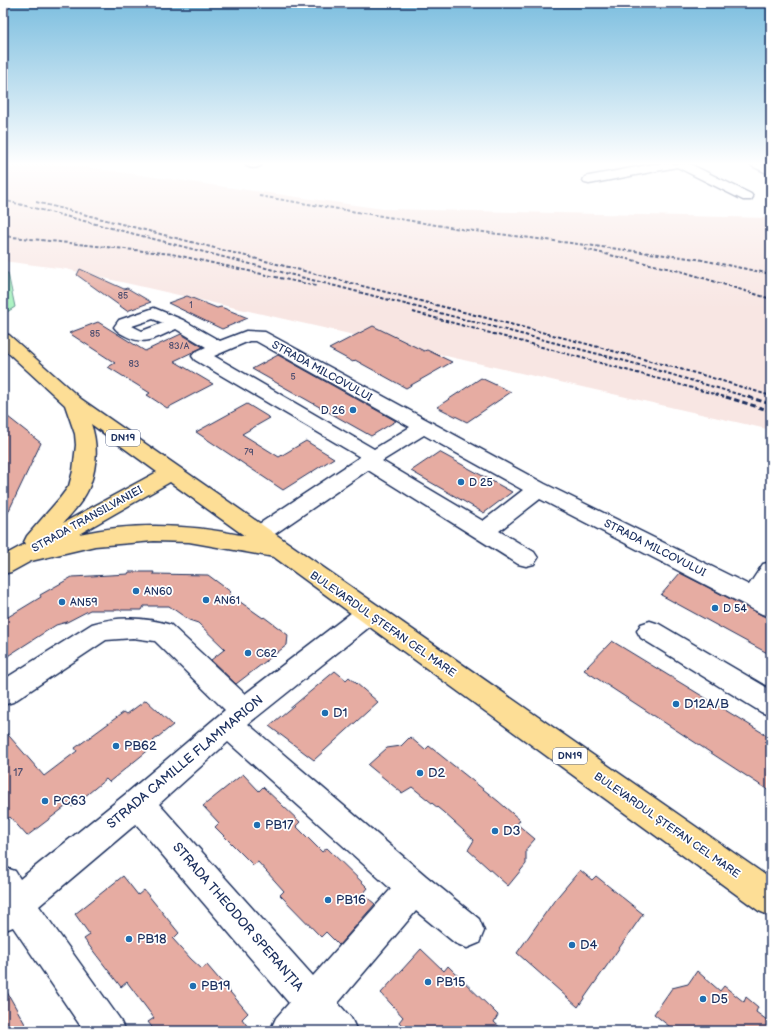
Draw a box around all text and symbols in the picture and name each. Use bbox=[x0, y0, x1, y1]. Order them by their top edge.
house number: 85 bbox=[118, 291, 128, 302]
house number: 1 bbox=[189, 300, 193, 311]
house number: 85 bbox=[90, 329, 100, 340]
street label: STRADA MILCOVULUI bbox=[270, 338, 375, 404]
house number: 83/A bbox=[169, 341, 190, 352]
house number: 83 bbox=[129, 359, 140, 370]
house number: 5 bbox=[290, 372, 296, 383]
place label: D 26 bbox=[321, 404, 345, 417]
marker: D 26 bbox=[348, 405, 358, 415]
road number: DN19 bbox=[106, 430, 140, 446]
house number: 79 bbox=[244, 447, 254, 458]
place label: D 25 bbox=[469, 476, 493, 489]
marker: D 25 bbox=[456, 477, 466, 487]
street label: STRADA TRANSILVANIEI bbox=[29, 483, 145, 555]
street label: STRADA MILCOVULUI bbox=[602, 517, 709, 580]
street label: BULEVARDUL ȘTEFAN CEL MARE bbox=[308, 568, 458, 680]
place label: AN60 bbox=[144, 585, 173, 598]
marker: AN60 bbox=[131, 586, 141, 596]
place label: AN61 bbox=[214, 594, 240, 607]
marker: AN61 bbox=[201, 595, 211, 605]
place label: AN59 bbox=[70, 596, 98, 609]
marker: AN59 bbox=[57, 597, 67, 607]
place label: D 54 bbox=[723, 602, 747, 615]
marker: D 54 bbox=[710, 603, 720, 613]
place label: C62 bbox=[256, 647, 278, 660]
marker: C62 bbox=[243, 648, 253, 658]
street label: STRADA CAMILLE FLAMMARION bbox=[104, 692, 266, 832]
place label: D12A/B bbox=[684, 696, 729, 712]
marker: D12A/B bbox=[671, 699, 681, 709]
place label: D1 bbox=[333, 705, 348, 721]
marker: D1 bbox=[320, 708, 330, 718]
place label: PB62 bbox=[124, 738, 157, 754]
marker: PB62 bbox=[111, 741, 121, 751]
road number: DN19 bbox=[553, 748, 587, 764]
place label: D2 bbox=[428, 765, 445, 781]
house number: 17 bbox=[13, 766, 23, 779]
marker: D2 bbox=[415, 768, 425, 778]
street label: BULEVARDUL ȘTEFAN CEL MARE bbox=[592, 769, 742, 881]
place label: PC63 bbox=[53, 793, 86, 809]
marker: PC63 bbox=[40, 796, 50, 806]
place label: PB17 bbox=[265, 817, 294, 833]
marker: PB17 bbox=[252, 820, 262, 830]
place label: D3 bbox=[503, 823, 520, 839]
marker: D3 bbox=[490, 826, 500, 836]
street label: STRADA THEODOR SPERANȚIA bbox=[169, 839, 307, 995]
place label: PB16 bbox=[336, 892, 366, 908]
marker: PB16 bbox=[323, 895, 333, 905]
place label: PB18 bbox=[137, 931, 167, 947]
marker: PB18 bbox=[124, 934, 134, 944]
place label: D4 bbox=[580, 937, 597, 953]
marker: D4 bbox=[567, 940, 577, 950]
place label: PB15 bbox=[436, 974, 466, 990]
marker: PB15 bbox=[423, 977, 433, 987]
place label: PB19 bbox=[201, 978, 231, 994]
marker: PB19 bbox=[188, 981, 198, 991]
place label: D5 bbox=[711, 991, 728, 1007]
marker: D5 bbox=[698, 994, 708, 1004]

